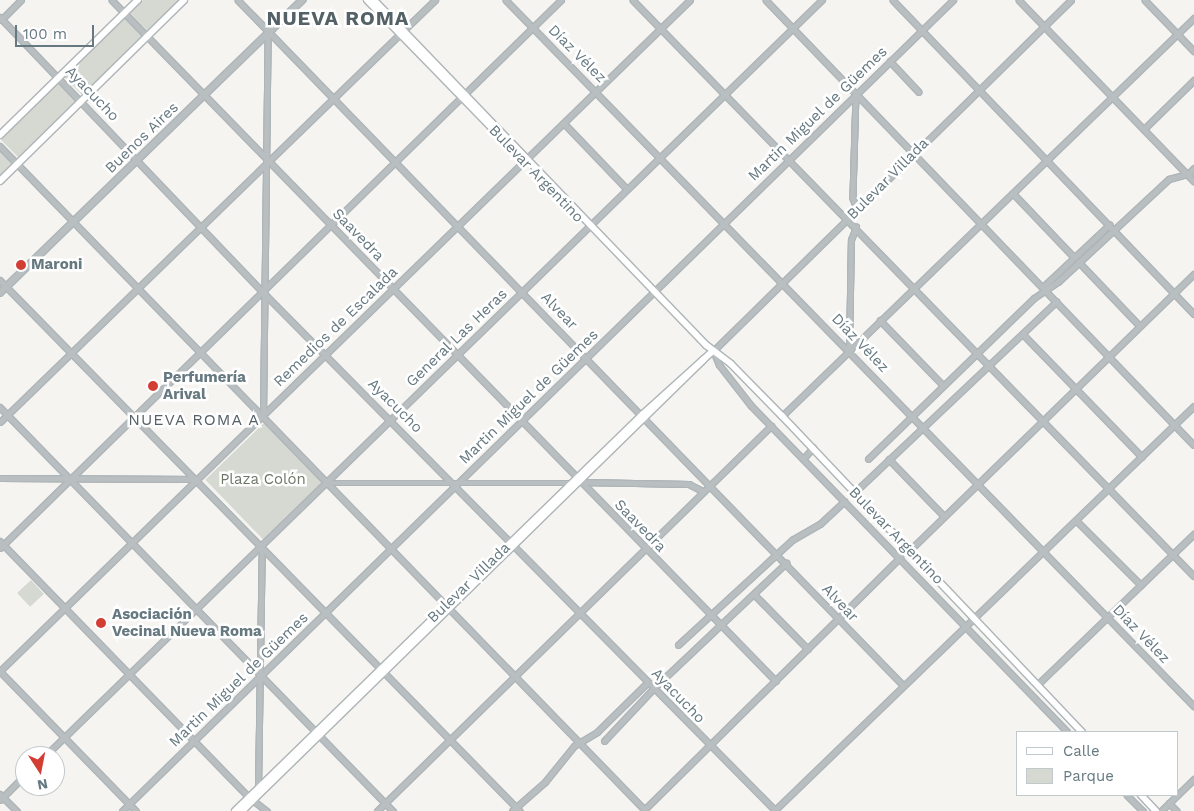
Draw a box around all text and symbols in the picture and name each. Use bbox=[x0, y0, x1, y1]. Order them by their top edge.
district label: NUEVA ROMA bbox=[265, 6, 411, 30]
scale bar bbox=[18, 15, 96, 47]
street label: Díaz Vélez bbox=[544, 21, 610, 87]
text: 100 m bbox=[23, 25, 67, 43]
street label: Martin Miguel de Güemes bbox=[745, 43, 891, 185]
street label: Ayacucho bbox=[61, 63, 123, 125]
street label: Buenos Aires bbox=[101, 98, 183, 178]
street label: Bulevar Argentino bbox=[485, 121, 587, 227]
street label: Bulevar Villada bbox=[843, 134, 933, 224]
street label: Saavedra bbox=[328, 205, 388, 265]
place label: Maroni bbox=[31, 256, 82, 274]
marker: Maroni bbox=[15, 259, 27, 271]
street label: Remedios de Escalada bbox=[270, 263, 402, 391]
street label: General Las Heras bbox=[403, 285, 511, 391]
street label: Alvear bbox=[537, 288, 581, 334]
street label: Díaz Vélez bbox=[827, 310, 893, 376]
street label: Martin Miguel de Güemes bbox=[456, 326, 602, 468]
place label: Perfumería Arival bbox=[163, 368, 246, 403]
street label: Ayacucho bbox=[364, 375, 426, 437]
marker: Perfumería Arival bbox=[147, 380, 159, 392]
district label: NUEVA ROMA A bbox=[126, 410, 262, 430]
park label: Plaza Colón bbox=[220, 471, 306, 489]
street label: Bulevar Argentino bbox=[845, 483, 947, 589]
street label: Saavedra bbox=[610, 496, 670, 556]
street label: Bulevar Villada bbox=[424, 539, 514, 627]
street label: Alvear bbox=[818, 580, 862, 626]
street label: Díaz Vélez bbox=[1108, 601, 1174, 667]
place label: Asociación Vecinal Nueva Roma bbox=[112, 605, 262, 640]
street label: Martin Miguel de Güemes bbox=[166, 609, 312, 751]
marker: Asociación Vecinal Nueva Roma bbox=[94, 616, 108, 630]
street label: Ayacucho bbox=[647, 665, 709, 727]
legend bbox=[1016, 731, 1179, 796]
text: Calle bbox=[1063, 742, 1100, 760]
north arrow bbox=[15, 746, 65, 796]
text: Parque bbox=[1063, 767, 1114, 785]
text: N bbox=[36, 776, 49, 794]

